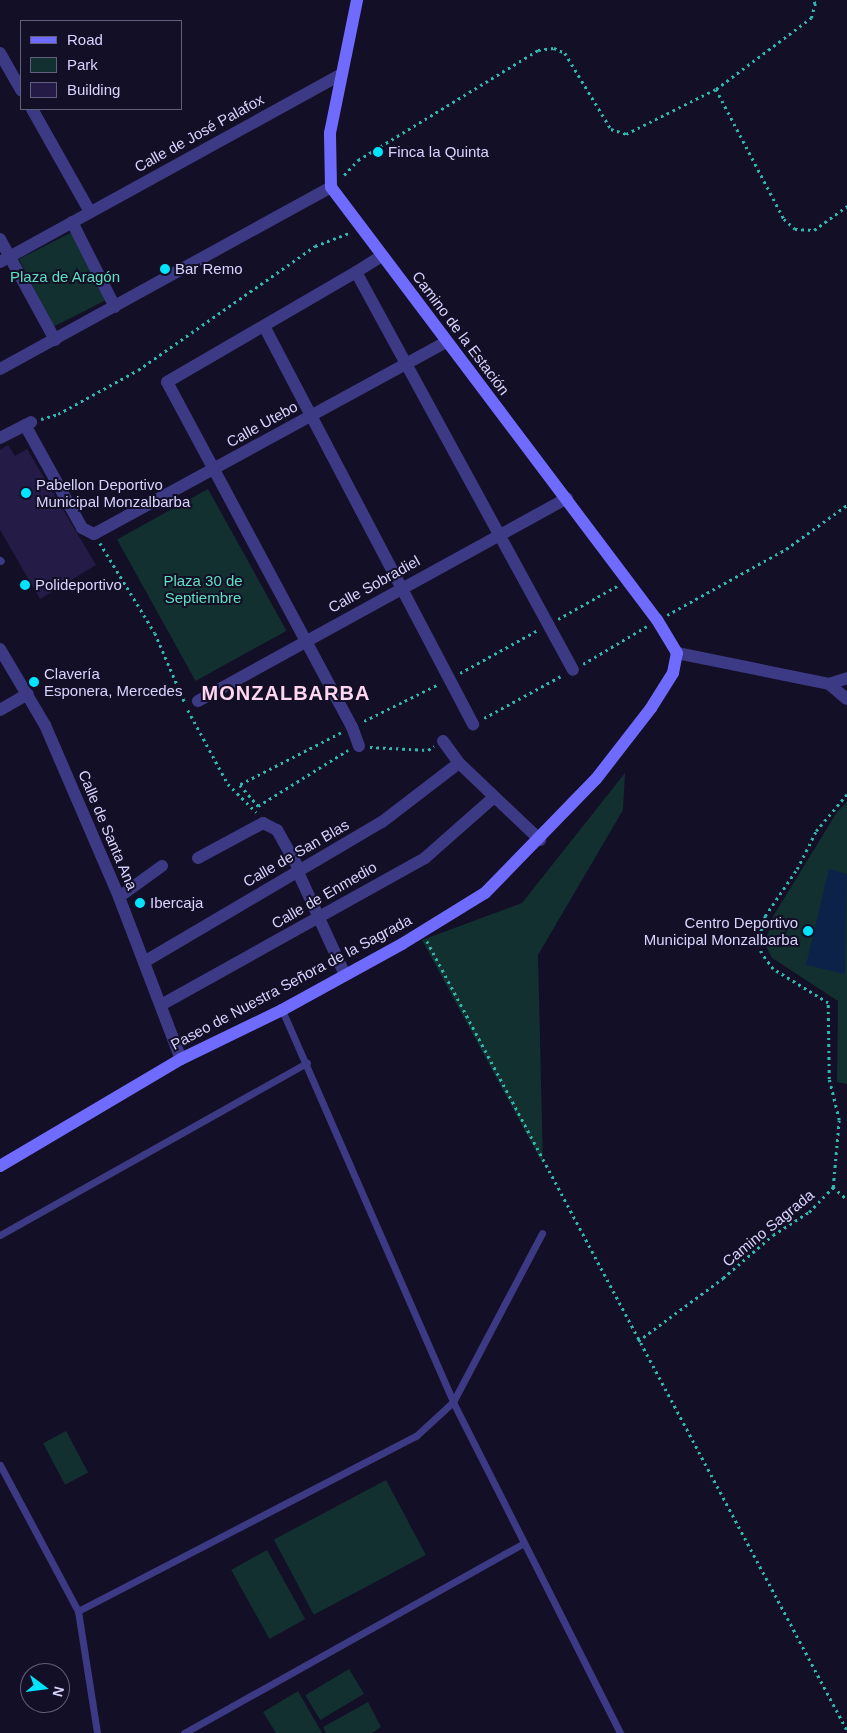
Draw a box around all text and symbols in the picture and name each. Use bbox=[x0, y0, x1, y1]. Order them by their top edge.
legend bbox=[20, 20, 182, 110]
text: Road bbox=[67, 31, 103, 48]
text: Park bbox=[67, 56, 98, 73]
text: Building bbox=[67, 81, 120, 98]
street label: Calle de José Palafox bbox=[131, 90, 267, 176]
place label: Finca la Quinta bbox=[388, 143, 489, 161]
marker: Finca la Quinta bbox=[372, 146, 384, 158]
place label: Bar Remo bbox=[175, 260, 243, 278]
marker: Bar Remo bbox=[159, 263, 171, 275]
park label: Plaza de Aragón bbox=[10, 268, 120, 286]
street label: Camino de la Estación bbox=[409, 268, 513, 398]
street label: Calle Utebo bbox=[223, 397, 301, 451]
place label: Pabellon Deportivo Municipal Monzalbarba bbox=[36, 475, 190, 510]
marker: Pabellon Deportivo Municipal Monzalbarba bbox=[20, 487, 32, 499]
street label: Calle Sobradiel bbox=[325, 551, 423, 617]
park label: Plaza 30 de Septiembre bbox=[163, 571, 243, 606]
place label: Polideportivo bbox=[35, 576, 122, 594]
marker: Polideportivo bbox=[19, 579, 31, 591]
place label: Clavería Esponera, Mercedes bbox=[44, 664, 182, 699]
marker: Clavería Esponera, Mercedes bbox=[28, 676, 40, 688]
district label: MONZALBARBA bbox=[200, 681, 372, 705]
street label: Calle de Santa Ana bbox=[74, 767, 142, 893]
street label: Calle de San Blas bbox=[240, 815, 352, 891]
street label: Calle de Enmedio bbox=[268, 858, 380, 932]
place label: Ibercaja bbox=[150, 894, 203, 912]
marker: Ibercaja bbox=[134, 897, 146, 909]
street label: Paseo de Nuestra Señora de la Sagrada bbox=[167, 911, 415, 1053]
place label: Centro Deportivo Municipal Monzalbarba bbox=[644, 913, 798, 948]
marker: Centro Deportivo Municipal Monzalbarba bbox=[802, 925, 814, 937]
street label: Camino Sagrada bbox=[719, 1186, 817, 1270]
north arrow bbox=[20, 1663, 70, 1713]
text: N bbox=[49, 1685, 68, 1699]

